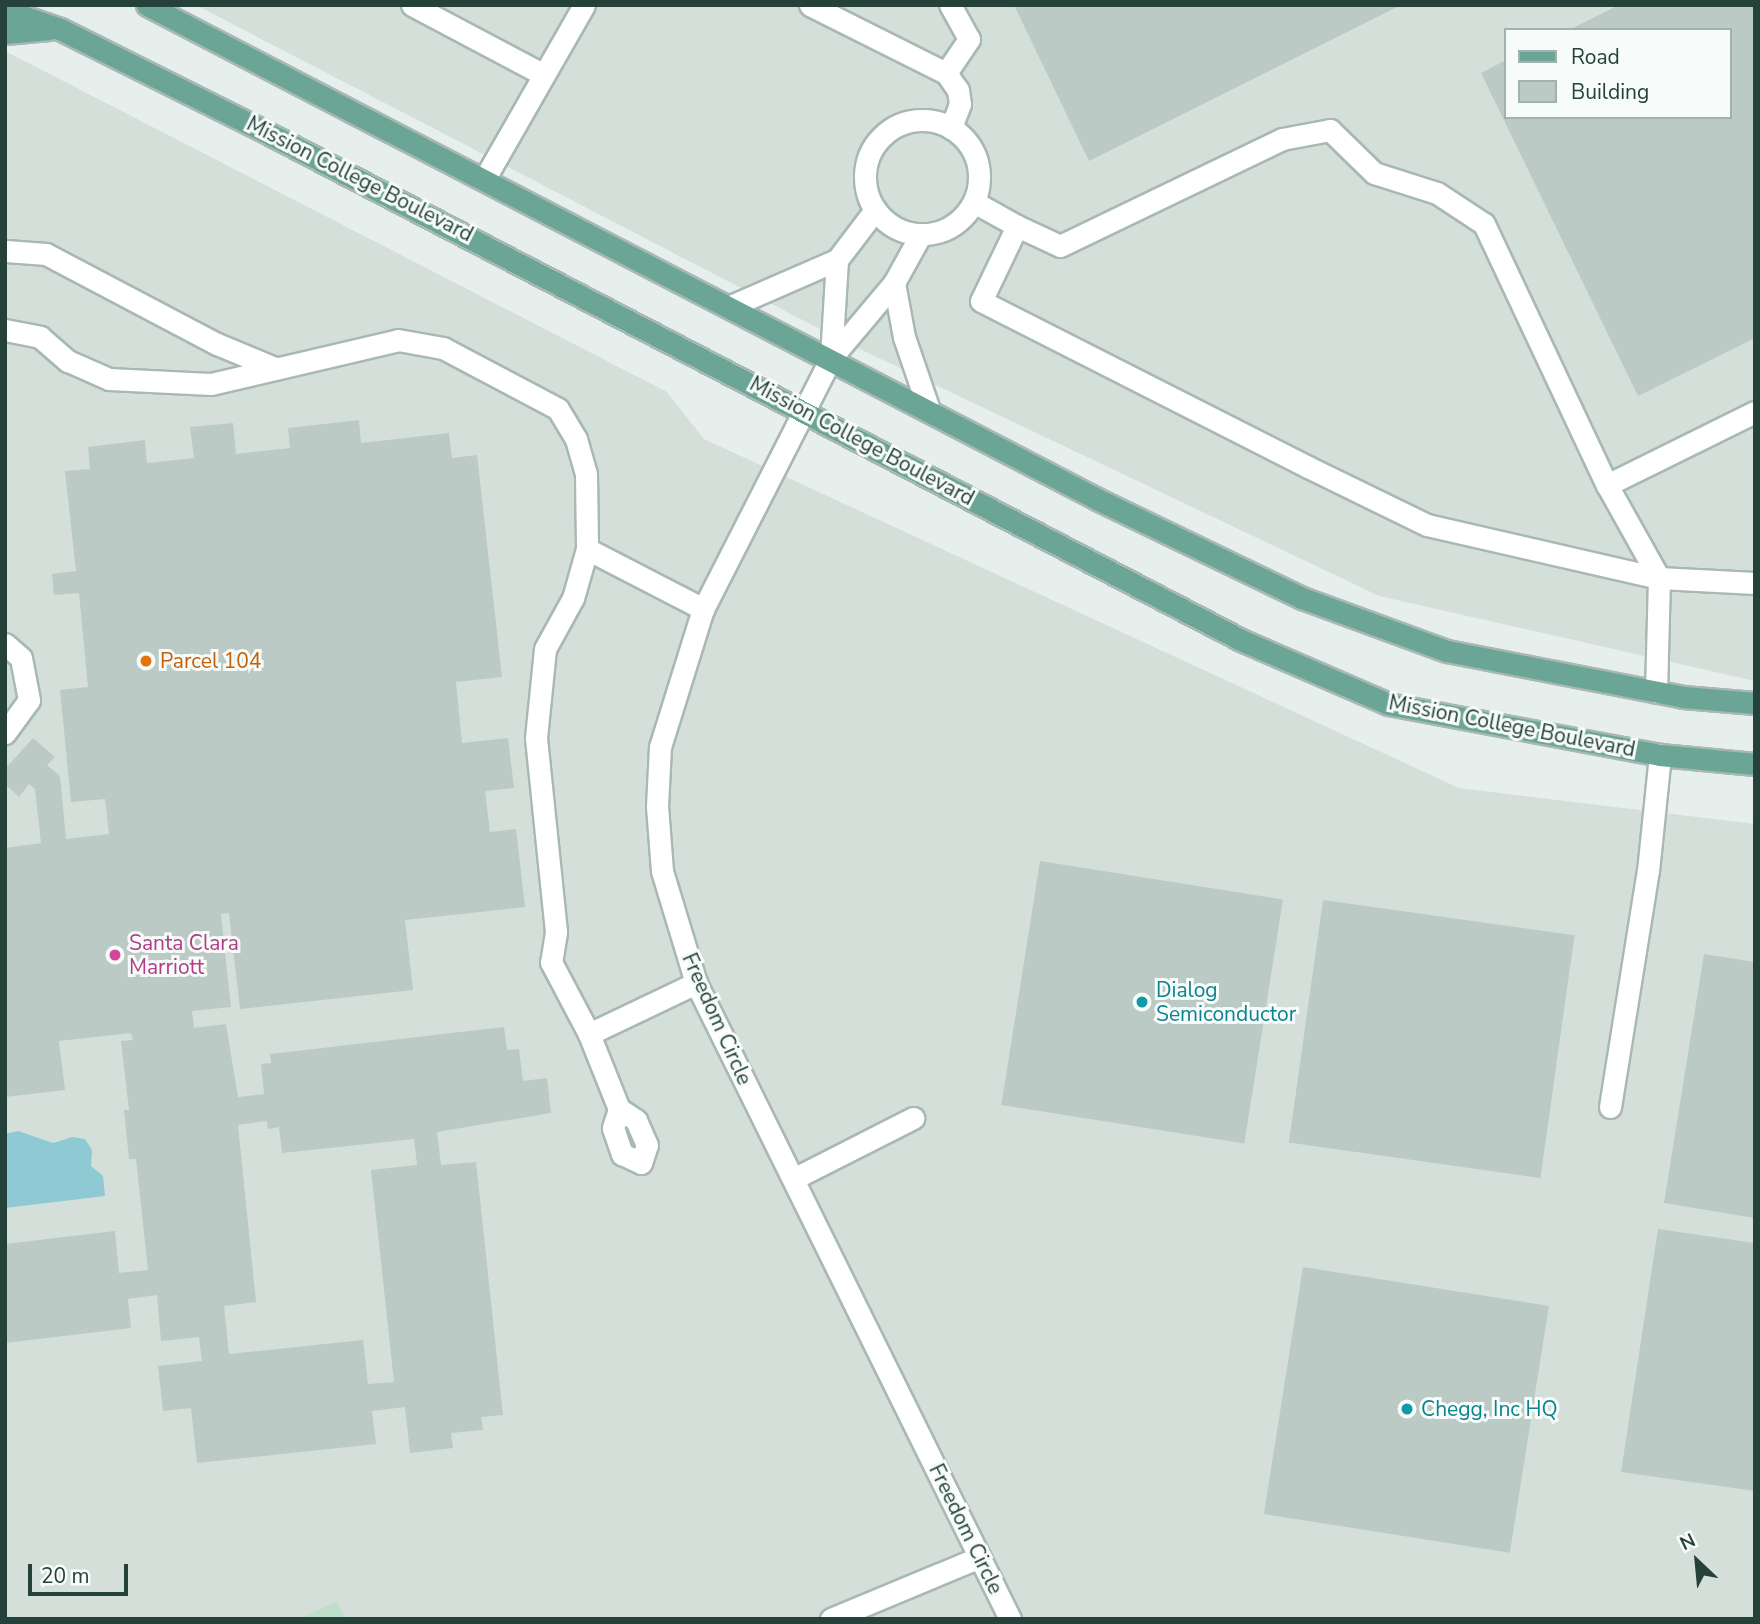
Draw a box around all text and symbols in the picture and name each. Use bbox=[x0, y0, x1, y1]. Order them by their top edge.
legend bbox=[1504, 28, 1732, 119]
text: Road bbox=[1571, 43, 1620, 71]
text: Building bbox=[1571, 78, 1649, 106]
street label: Mission College Boulevard bbox=[243, 111, 477, 247]
street label: Mission College Boulevard bbox=[745, 371, 979, 511]
place label: Parcel 104 bbox=[160, 648, 261, 674]
marker: Parcel 104 bbox=[138, 653, 154, 669]
street label: Mission College Boulevard bbox=[1387, 690, 1637, 762]
place label: Santa Clara Marriott bbox=[129, 930, 239, 980]
marker: Santa Clara Marriott bbox=[107, 947, 123, 963]
street label: Freedom Circle bbox=[677, 949, 757, 1089]
place label: Dialog Semiconductor bbox=[1156, 977, 1296, 1027]
marker: Dialog Semiconductor bbox=[1134, 994, 1150, 1010]
place label: Chegg, Inc HQ bbox=[1421, 1396, 1558, 1422]
marker: Chegg, Inc HQ bbox=[1399, 1401, 1415, 1417]
street label: Freedom Circle bbox=[924, 1460, 1008, 1598]
north arrow bbox=[1662, 1526, 1732, 1596]
text: N bbox=[1676, 1527, 1700, 1557]
scale bar bbox=[32, 1550, 131, 1594]
text: 20 m bbox=[41, 1562, 90, 1590]

